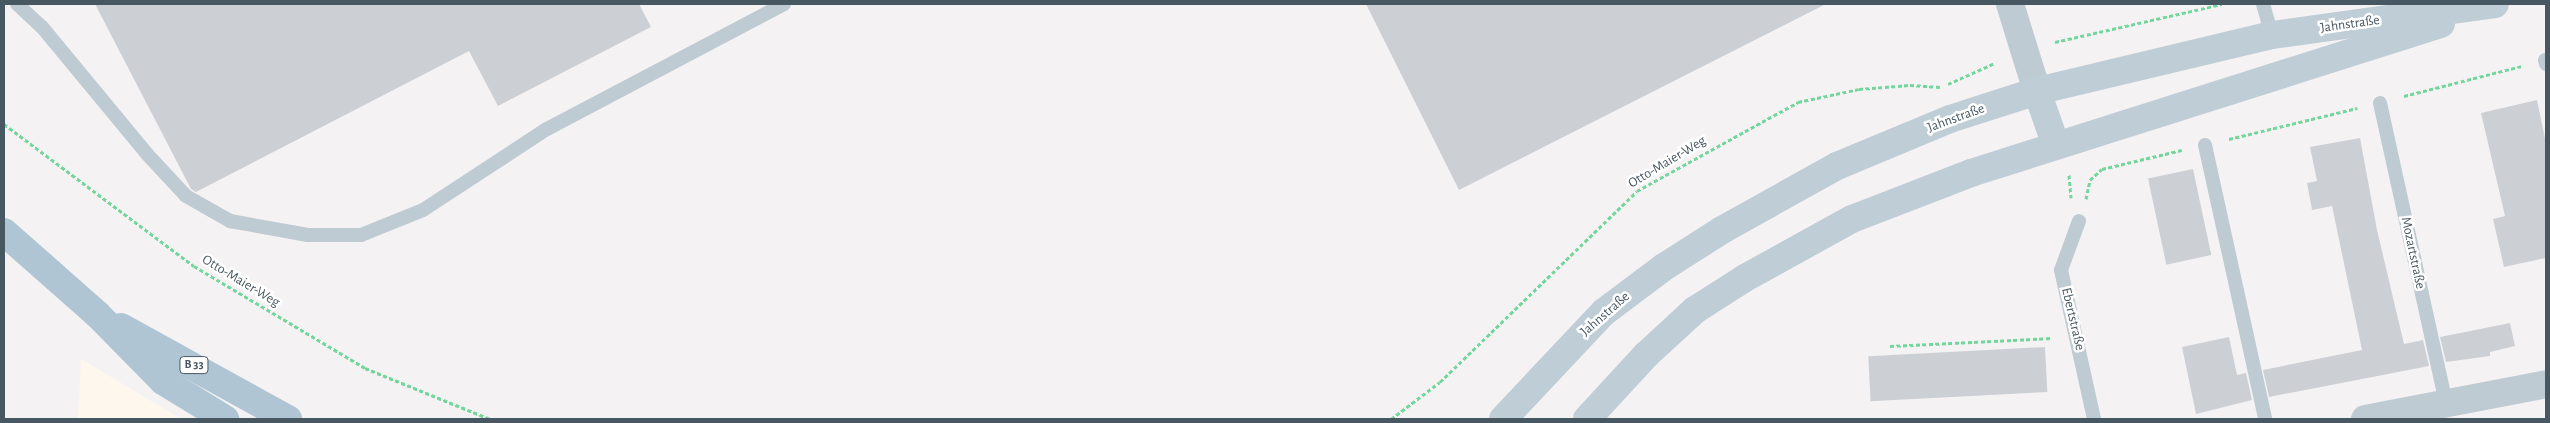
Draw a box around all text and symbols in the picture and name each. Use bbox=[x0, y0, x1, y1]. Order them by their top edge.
street label: Jahnstraße bbox=[2319, 12, 2381, 36]
street label: Jahnstraße bbox=[1925, 100, 1987, 136]
street label: Otto-Maier-Weg bbox=[1625, 132, 1709, 192]
street label: Mozartstraße bbox=[2397, 215, 2429, 291]
street label: Otto-Maier-Weg bbox=[199, 251, 283, 311]
street label: Ebertstraße bbox=[2058, 286, 2088, 352]
street label: Jahnstraße bbox=[1577, 288, 1633, 340]
road number: B 33 bbox=[179, 356, 209, 374]

